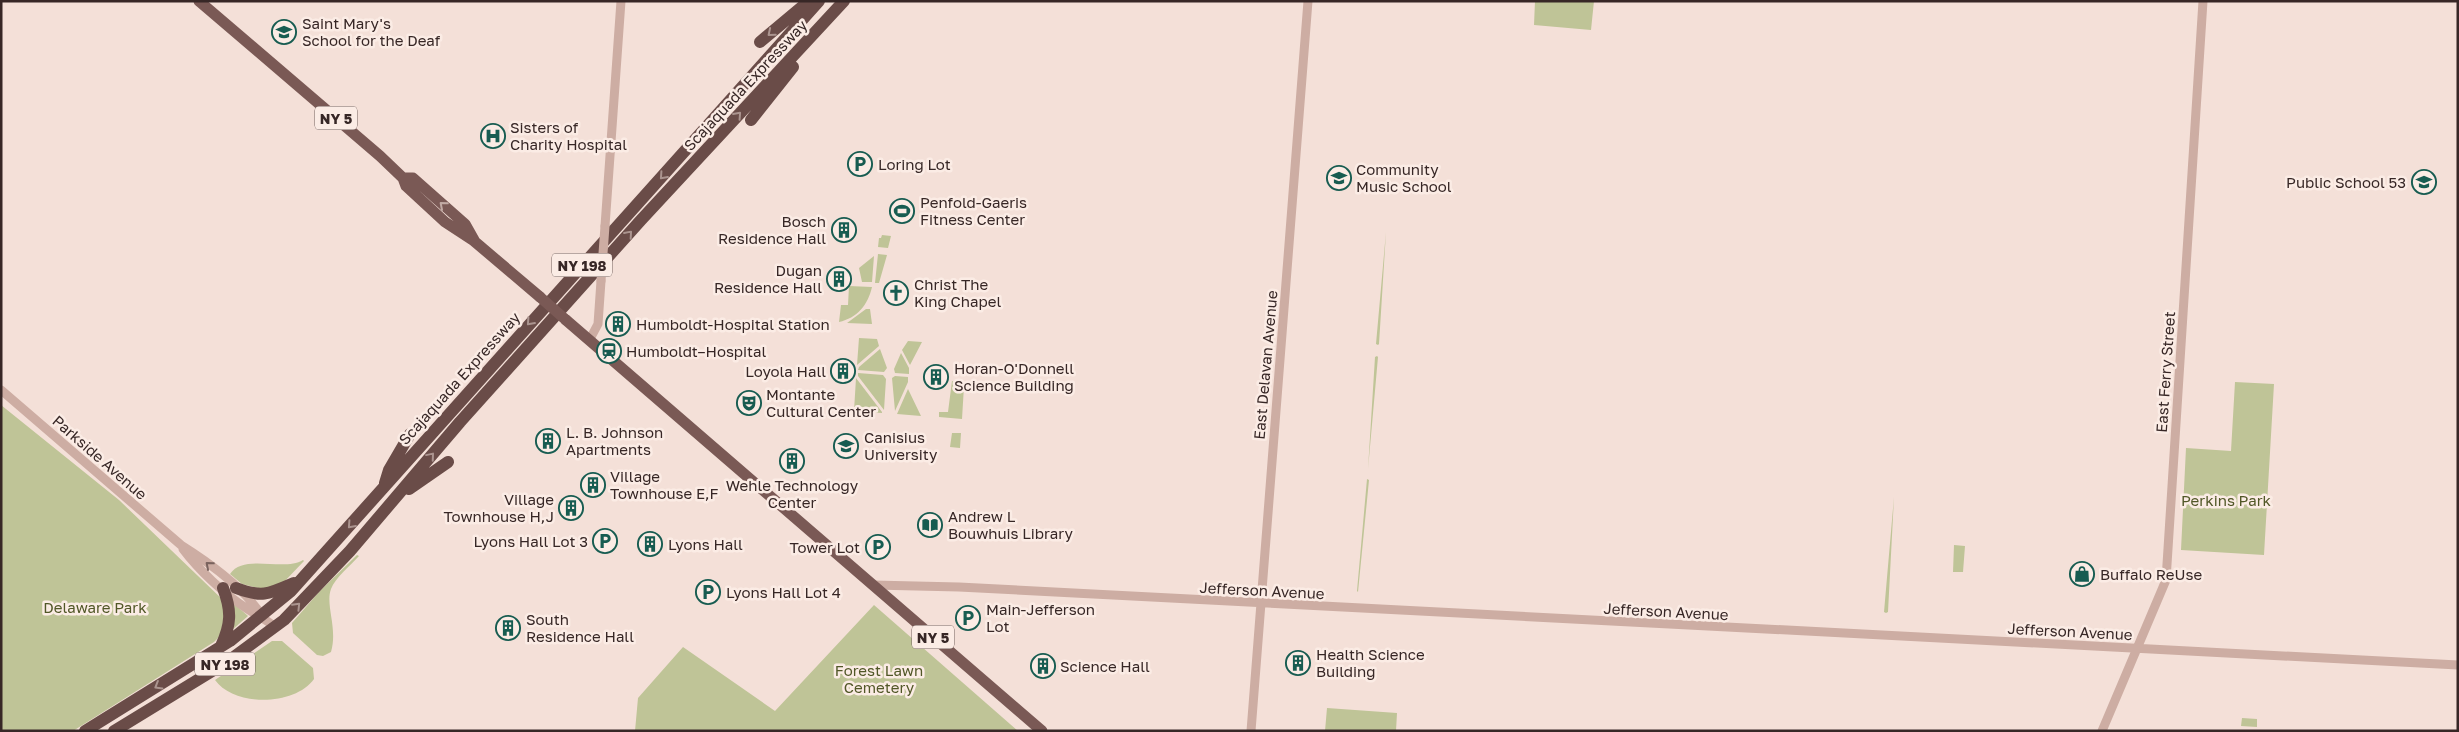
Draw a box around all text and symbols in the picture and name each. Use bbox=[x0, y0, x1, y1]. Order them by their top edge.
place label: Saint Mary's School for the Deaf bbox=[302, 14, 441, 49]
street label: Scajaquada Expressway bbox=[680, 15, 811, 154]
school or university icon: Saint Mary's School for the Deaf bbox=[271, 19, 297, 45]
one-way arrow bbox=[768, 27, 777, 36]
road number: NY 5 bbox=[315, 106, 357, 130]
one-way arrow bbox=[732, 112, 741, 121]
place label: Sisters of Charity Hospital bbox=[510, 118, 627, 153]
hospital icon: Sisters of Charity Hospital bbox=[480, 123, 506, 149]
parking icon: Loring Lot bbox=[847, 151, 873, 177]
place label: Loring Lot bbox=[878, 155, 951, 173]
place label: Community Music School bbox=[1356, 160, 1452, 195]
school or university icon: Community Music School bbox=[1326, 165, 1352, 191]
school or university icon: Public School 53 bbox=[2411, 169, 2437, 195]
one-way arrow bbox=[660, 171, 669, 180]
place label: Public School 53 bbox=[2286, 173, 2406, 191]
place label: Penfold-Gaeris Fitness Center bbox=[920, 193, 1027, 228]
sports icon: Penfold-Gaeris Fitness Center bbox=[889, 198, 915, 224]
one-way arrow bbox=[439, 201, 448, 210]
place label: Bosch Residence Hall bbox=[718, 212, 826, 247]
building icon: Bosch Residence Hall bbox=[831, 217, 857, 243]
one-way arrow bbox=[623, 231, 632, 240]
road number: NY 198 bbox=[552, 254, 612, 276]
place label: Dugan Residence Hall bbox=[714, 261, 822, 296]
building icon: Dugan Residence Hall bbox=[826, 266, 852, 292]
place label: Christ The King Chapel bbox=[914, 275, 1001, 310]
church icon: Christ The King Chapel bbox=[883, 280, 909, 306]
street label: East Delavan Avenue bbox=[1250, 289, 1281, 440]
street label: Scajaquada Expressway bbox=[395, 308, 524, 448]
building icon: Humboldt-Hospital Station bbox=[605, 311, 631, 337]
street label: East Ferry Street bbox=[2152, 311, 2178, 433]
place label: Humboldt-Hospital Station bbox=[636, 315, 830, 333]
one-way arrow bbox=[527, 317, 536, 326]
station icon: Humboldt–Hospital bbox=[596, 338, 622, 364]
place label: Humboldt–Hospital bbox=[626, 342, 767, 360]
building icon: Loyola Hall bbox=[830, 358, 856, 384]
place label: Horan-O'Donnell Science Building bbox=[954, 359, 1074, 394]
place label: Loyola Hall bbox=[745, 362, 826, 380]
building icon: Horan-O'Donnell Science Building bbox=[923, 364, 949, 390]
place label: Montante Cultural Center bbox=[766, 385, 876, 420]
theatre icon: Montante Cultural Center bbox=[736, 390, 762, 416]
street label: Parkside Avenue bbox=[49, 411, 151, 503]
place label: L. B. Johnson Apartments bbox=[566, 423, 663, 458]
building icon: L. B. Johnson Apartments bbox=[535, 428, 561, 454]
place label: Canisius University bbox=[864, 428, 938, 463]
school or university icon: Canisius University bbox=[833, 433, 859, 459]
building icon: Wehle Technology Center bbox=[779, 448, 805, 474]
one-way arrow bbox=[425, 453, 434, 462]
place label: Village Townhouse E,F bbox=[610, 467, 719, 502]
building icon: Village Townhouse E,F bbox=[580, 472, 606, 498]
place label: Wehle Technology Center bbox=[726, 476, 859, 511]
place label: Village Townhouse H,J bbox=[444, 490, 554, 525]
park label: Perkins Park bbox=[2181, 491, 2272, 509]
building icon: Village Townhouse H,J bbox=[558, 495, 584, 521]
place label: Andrew L Bouwhuis Library bbox=[948, 507, 1074, 542]
library icon: Andrew L Bouwhuis Library bbox=[917, 512, 943, 538]
one-way arrow bbox=[348, 519, 357, 528]
parking icon: Lyons Hall Lot 3 bbox=[592, 528, 618, 554]
building icon: Lyons Hall bbox=[637, 531, 663, 557]
place label: Lyons Hall Lot 3 bbox=[473, 532, 588, 550]
parking icon: Tower Lot bbox=[865, 534, 891, 560]
place label: Lyons Hall bbox=[668, 535, 743, 553]
place label: Tower Lot bbox=[789, 538, 860, 556]
shop icon: Buffalo ReUse bbox=[2069, 561, 2095, 587]
one-way arrow bbox=[206, 562, 215, 571]
place label: Buffalo ReUse bbox=[2100, 565, 2202, 583]
street label: Jefferson Avenue bbox=[1199, 578, 1325, 602]
parking icon: Lyons Hall Lot 4 bbox=[695, 579, 721, 605]
place label: Lyons Hall Lot 4 bbox=[726, 583, 841, 601]
park label: Delaware Park bbox=[43, 598, 147, 616]
street label: Jefferson Avenue bbox=[1603, 599, 1729, 623]
place label: Main-Jefferson Lot bbox=[986, 600, 1095, 635]
one-way arrow bbox=[291, 603, 300, 612]
parking icon: Main-Jefferson Lot bbox=[955, 605, 981, 631]
place label: South Residence Hall bbox=[526, 610, 634, 645]
building icon: South Residence Hall bbox=[495, 615, 521, 641]
street label: Jefferson Avenue bbox=[2007, 619, 2133, 643]
road number: NY 5 bbox=[912, 626, 954, 649]
place label: Health Science Building bbox=[1316, 645, 1425, 680]
building icon: Health Science Building bbox=[1285, 650, 1311, 676]
road number: NY 198 bbox=[195, 652, 255, 676]
building icon: Science Hall bbox=[1030, 653, 1056, 679]
place label: Science Hall bbox=[1060, 657, 1150, 675]
park label: Forest Lawn Cemetery bbox=[835, 661, 923, 696]
one-way arrow bbox=[154, 679, 163, 689]

